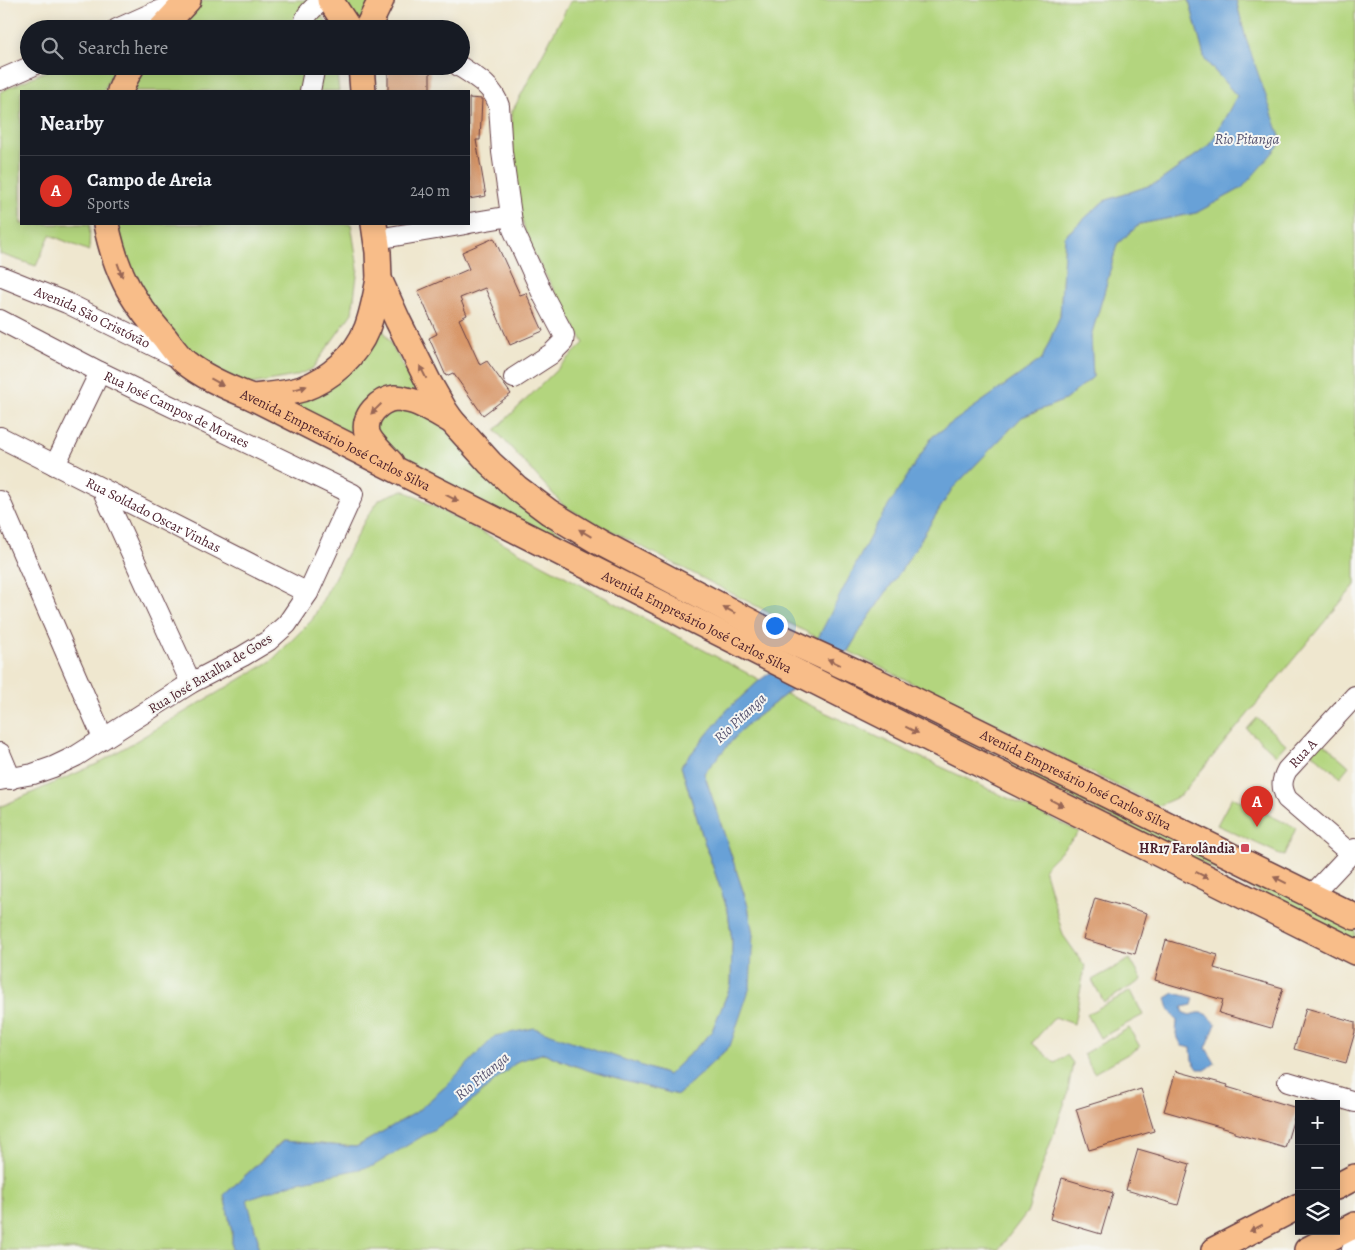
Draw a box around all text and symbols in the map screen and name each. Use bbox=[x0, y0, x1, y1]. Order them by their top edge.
search box bbox=[20, 20, 470, 75]
icon: search bbox=[38, 34, 66, 62]
text: Search here bbox=[78, 35, 168, 61]
text: Nearby bbox=[40, 109, 103, 137]
water label: Rio Pitanga bbox=[1215, 129, 1280, 149]
text: Campo de Areia bbox=[87, 167, 212, 193]
text: A bbox=[51, 180, 61, 202]
text: 240 m bbox=[410, 180, 450, 202]
text: Sports bbox=[87, 193, 130, 215]
one-way arrow bbox=[117, 263, 124, 278]
street label: Avenida São Cristóvão bbox=[30, 281, 153, 353]
one-way arrow bbox=[419, 365, 427, 379]
street label: Rua José Campos de Moraes bbox=[101, 366, 253, 453]
one-way arrow bbox=[211, 377, 224, 386]
street label: Avenida Empresário José Carlos Silva bbox=[237, 384, 434, 496]
one-way arrow bbox=[293, 384, 308, 392]
one-way arrow bbox=[371, 403, 383, 415]
street label: Rua Soldado Oscar Vinhas bbox=[82, 473, 224, 557]
one-way arrow bbox=[445, 495, 459, 503]
one-way arrow bbox=[579, 529, 592, 538]
street label: Avenida Empresário José Carlos Silva bbox=[598, 566, 796, 678]
one-way arrow bbox=[721, 606, 736, 614]
your location bbox=[762, 613, 788, 639]
street label: Rua José Batalha de Goes bbox=[145, 629, 276, 718]
one-way arrow bbox=[827, 658, 841, 666]
water label: Rio Pitanga bbox=[709, 688, 771, 747]
street label: Avenida Empresário José Carlos Silva bbox=[976, 724, 1175, 835]
one-way arrow bbox=[904, 726, 919, 734]
street label: Rua A bbox=[1285, 734, 1322, 772]
pin: A bbox=[1241, 786, 1273, 827]
one-way arrow bbox=[1050, 799, 1064, 807]
place label: HR17 Farolândia bbox=[1139, 839, 1235, 858]
marker: HR17 Farolândia bbox=[1239, 842, 1251, 854]
one-way arrow bbox=[1195, 871, 1209, 879]
one-way arrow bbox=[1273, 876, 1287, 884]
water label: Rio Pitanga bbox=[451, 1047, 513, 1105]
map controls bbox=[1295, 1100, 1340, 1235]
button: + bbox=[1295, 1100, 1340, 1145]
button: − bbox=[1295, 1145, 1340, 1190]
button: layers bbox=[1295, 1190, 1340, 1235]
one-way arrow bbox=[1249, 1224, 1264, 1232]

